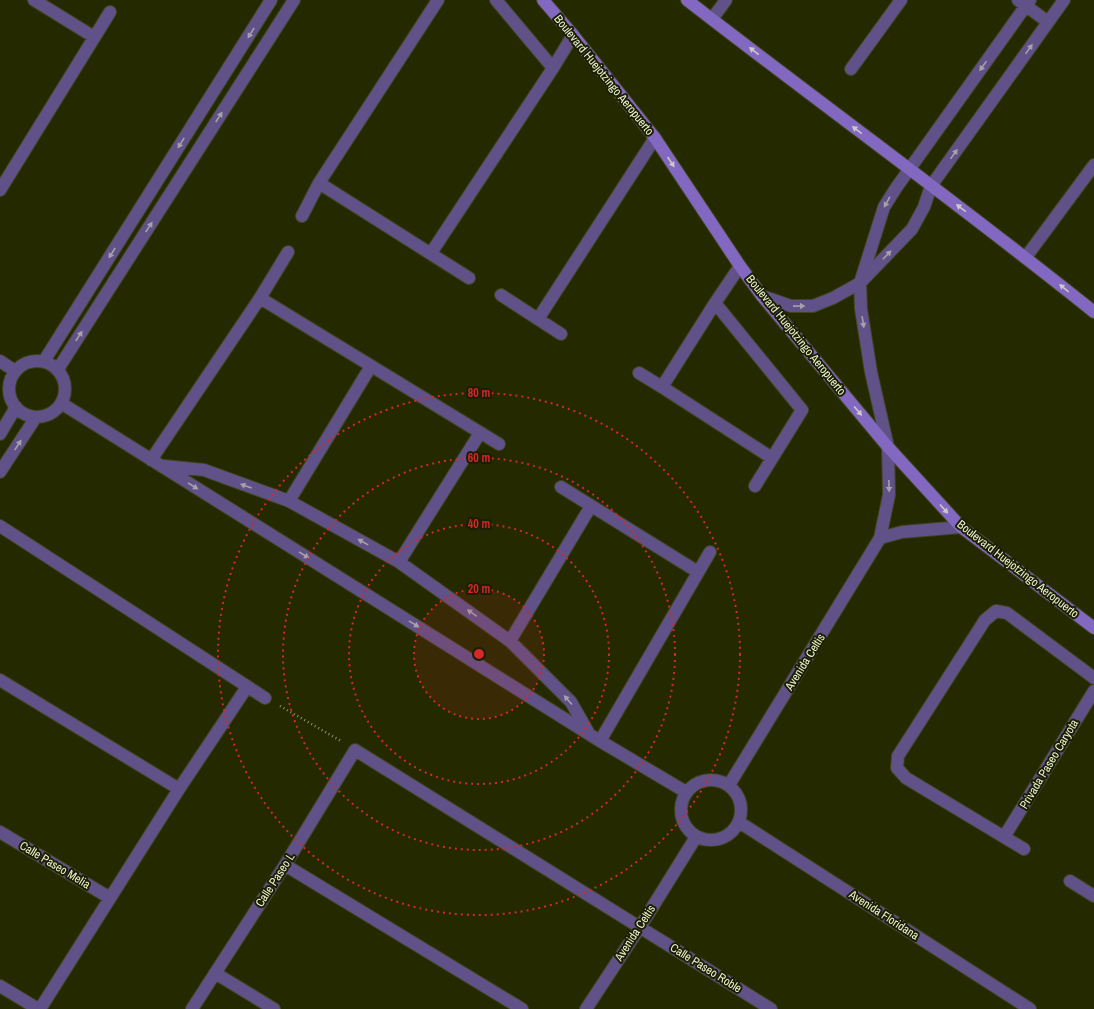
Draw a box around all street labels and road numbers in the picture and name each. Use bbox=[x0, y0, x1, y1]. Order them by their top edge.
street label: Boulevard Huejotzingo Aeropuerto bbox=[550, 12, 658, 138]
street label: Boulevard Huejotzingo Aeropuerto bbox=[742, 272, 850, 398]
street label: Boulevard Huejotzingo Aeropuerto bbox=[954, 516, 1082, 622]
street label: Avenida Celtis bbox=[781, 631, 829, 694]
street label: Privada Paseo Caryota bbox=[1016, 716, 1082, 812]
street label: Calle Paseo Melia bbox=[17, 838, 94, 893]
street label: Calle Paseo L bbox=[252, 850, 299, 910]
street label: Avenida Floridana bbox=[845, 886, 922, 944]
street label: Avenida Celtis bbox=[610, 902, 659, 965]
street label: Calle Paseo Roble bbox=[667, 940, 745, 996]

